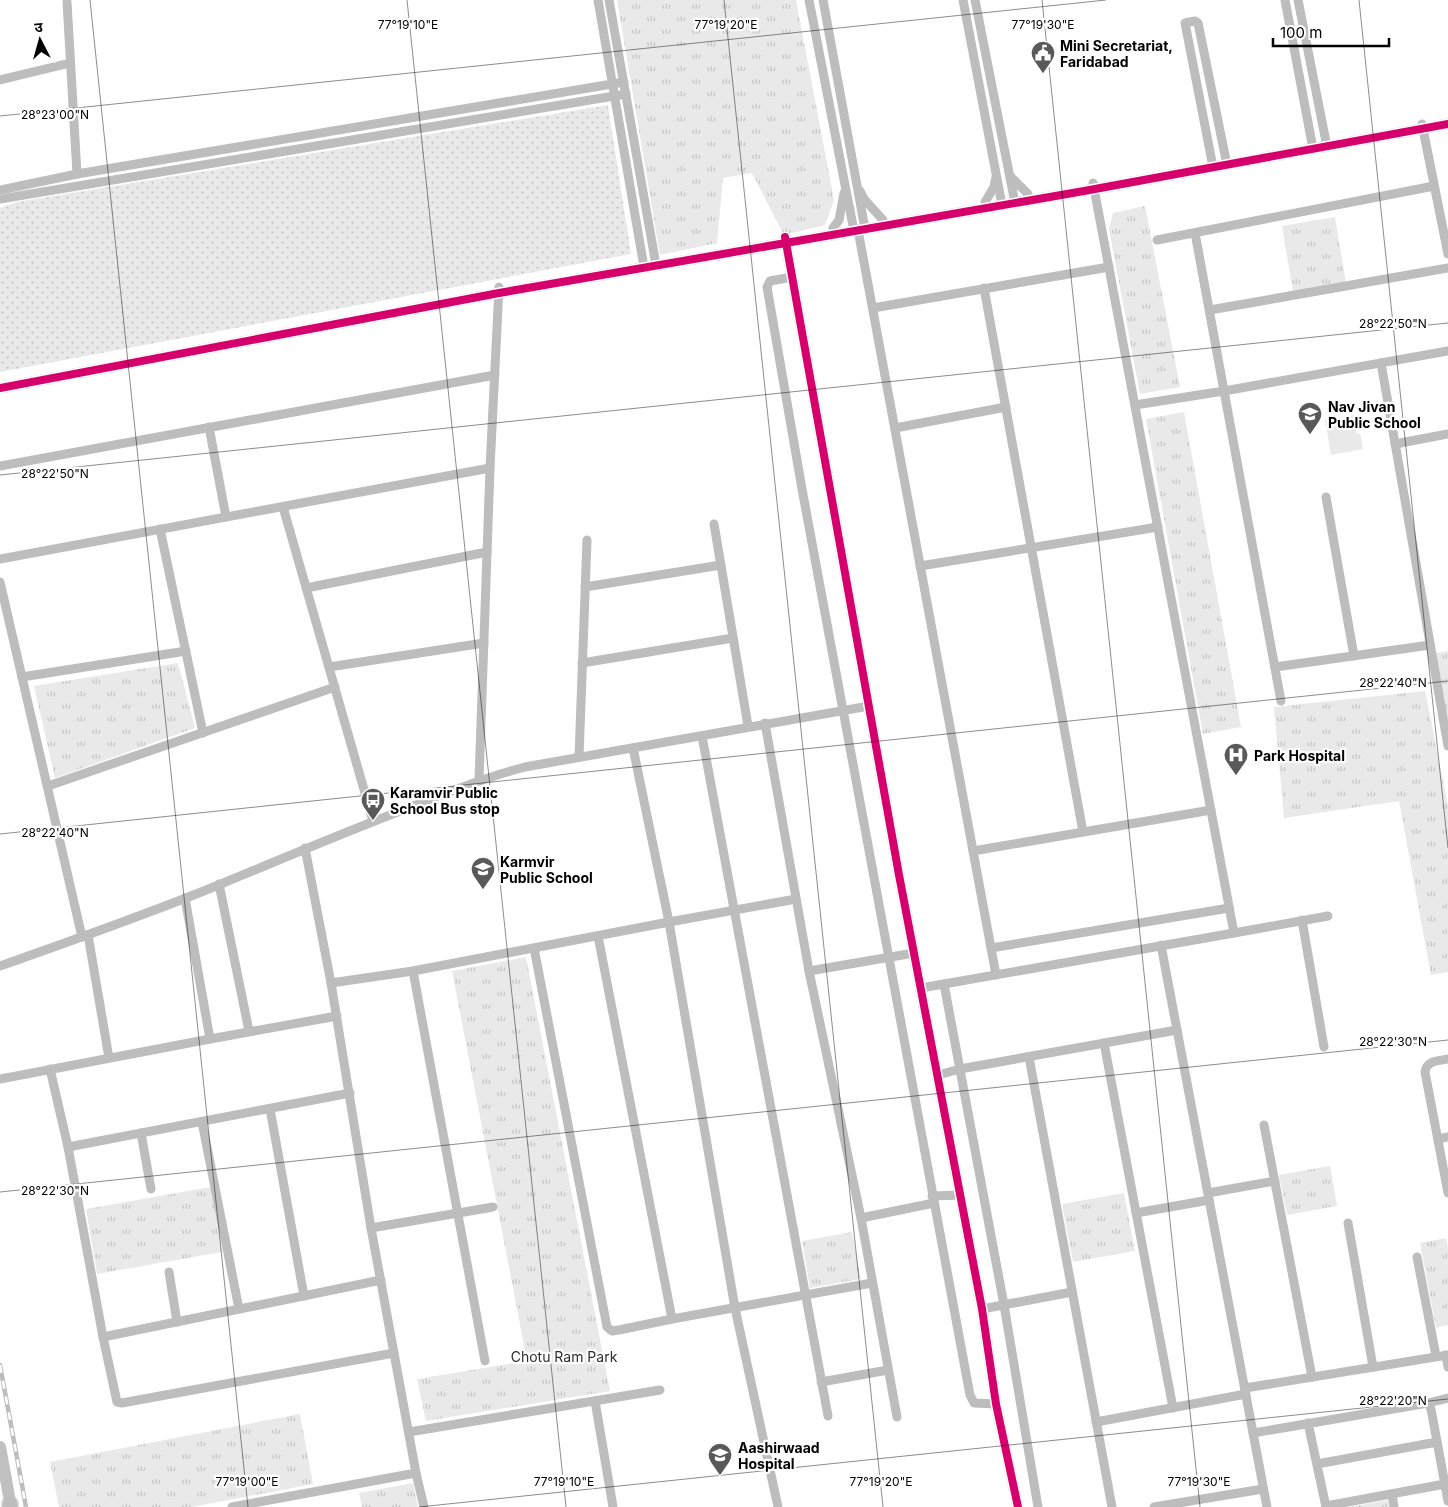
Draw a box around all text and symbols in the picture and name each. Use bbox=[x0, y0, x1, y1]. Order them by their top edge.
north arrow bbox=[15, 15, 65, 65]
scale bar bbox=[1273, 15, 1389, 47]
text: 77°19'10"E bbox=[378, 17, 438, 32]
text: 77°19'20"E bbox=[695, 17, 757, 32]
text: 77°19'30"E bbox=[1012, 17, 1075, 32]
text: उ bbox=[34, 18, 44, 35]
text: 100 m bbox=[1280, 23, 1322, 42]
place label: Mini Secretariat, Faridabad bbox=[1060, 37, 1173, 70]
public building icon: Mini Secretariat, Faridabad bbox=[1030, 40, 1056, 74]
text: 28°23'00"N bbox=[21, 107, 89, 122]
text: 28°22'50"N bbox=[1359, 316, 1427, 331]
place label: Nav Jivan Public School bbox=[1328, 398, 1421, 431]
school or university icon: Nav Jivan Public School bbox=[1297, 401, 1323, 435]
text: 28°22'50"N bbox=[21, 466, 89, 481]
text: 28°22'40"N bbox=[1359, 675, 1427, 690]
hospital icon: Park Hospital bbox=[1223, 742, 1249, 776]
place label: Park Hospital bbox=[1254, 747, 1345, 764]
place label: Karamvir Public School Bus stop bbox=[390, 784, 500, 817]
bus stop icon: Karamvir Public School Bus stop bbox=[360, 787, 386, 821]
text: 28°22'40"N bbox=[21, 825, 89, 840]
place label: Karmvir Public School bbox=[500, 853, 593, 886]
school or university icon: Karmvir Public School bbox=[470, 856, 496, 890]
text: 28°22'30"N bbox=[1359, 1034, 1427, 1049]
text: 28°22'30"N bbox=[21, 1183, 89, 1198]
park label: Chotu Ram Park bbox=[511, 1348, 618, 1365]
text: 28°22'20"N bbox=[1359, 1393, 1427, 1408]
place label: Aashirwaad Hospital bbox=[738, 1439, 820, 1472]
school or university icon: Aashirwaad Hospital bbox=[707, 1442, 733, 1476]
text: 77°19'00"E bbox=[215, 1474, 279, 1489]
text: 77°19'10"E bbox=[534, 1474, 594, 1489]
text: 77°19'20"E bbox=[850, 1474, 912, 1489]
text: 77°19'30"E bbox=[1168, 1474, 1231, 1489]

